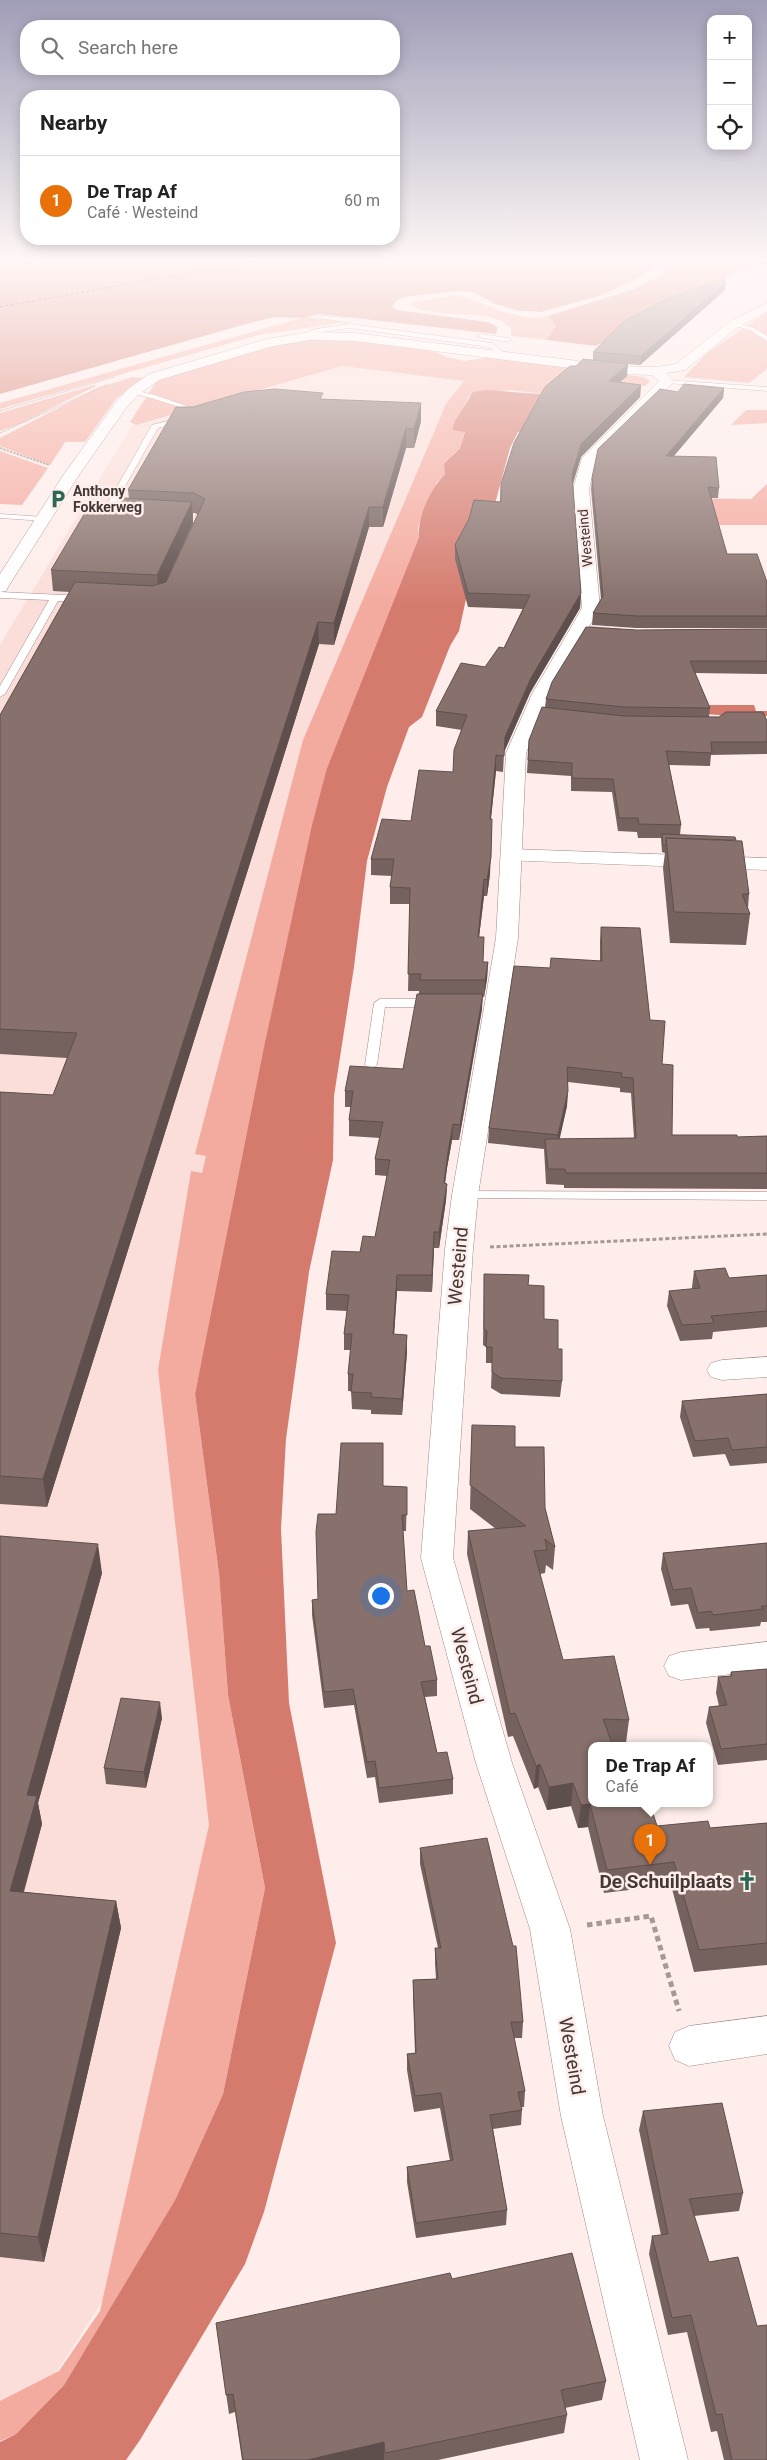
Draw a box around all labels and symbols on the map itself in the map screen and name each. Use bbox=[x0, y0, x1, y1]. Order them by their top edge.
place label: Anthony Fokkerweg bbox=[73, 483, 142, 515]
parking icon: Anthony Fokkerweg bbox=[47, 488, 69, 510]
street label: Westeind bbox=[575, 508, 595, 568]
street label: Westeind bbox=[443, 1226, 473, 1306]
your location bbox=[368, 1583, 394, 1609]
street label: Westeind bbox=[446, 1625, 488, 1707]
pin: 1 bbox=[634, 1824, 666, 1865]
place label: De Schuilplaats bbox=[599, 1870, 732, 1893]
church icon: De Schuilplaats bbox=[736, 1870, 758, 1892]
street label: Westeind bbox=[554, 2015, 590, 2097]

